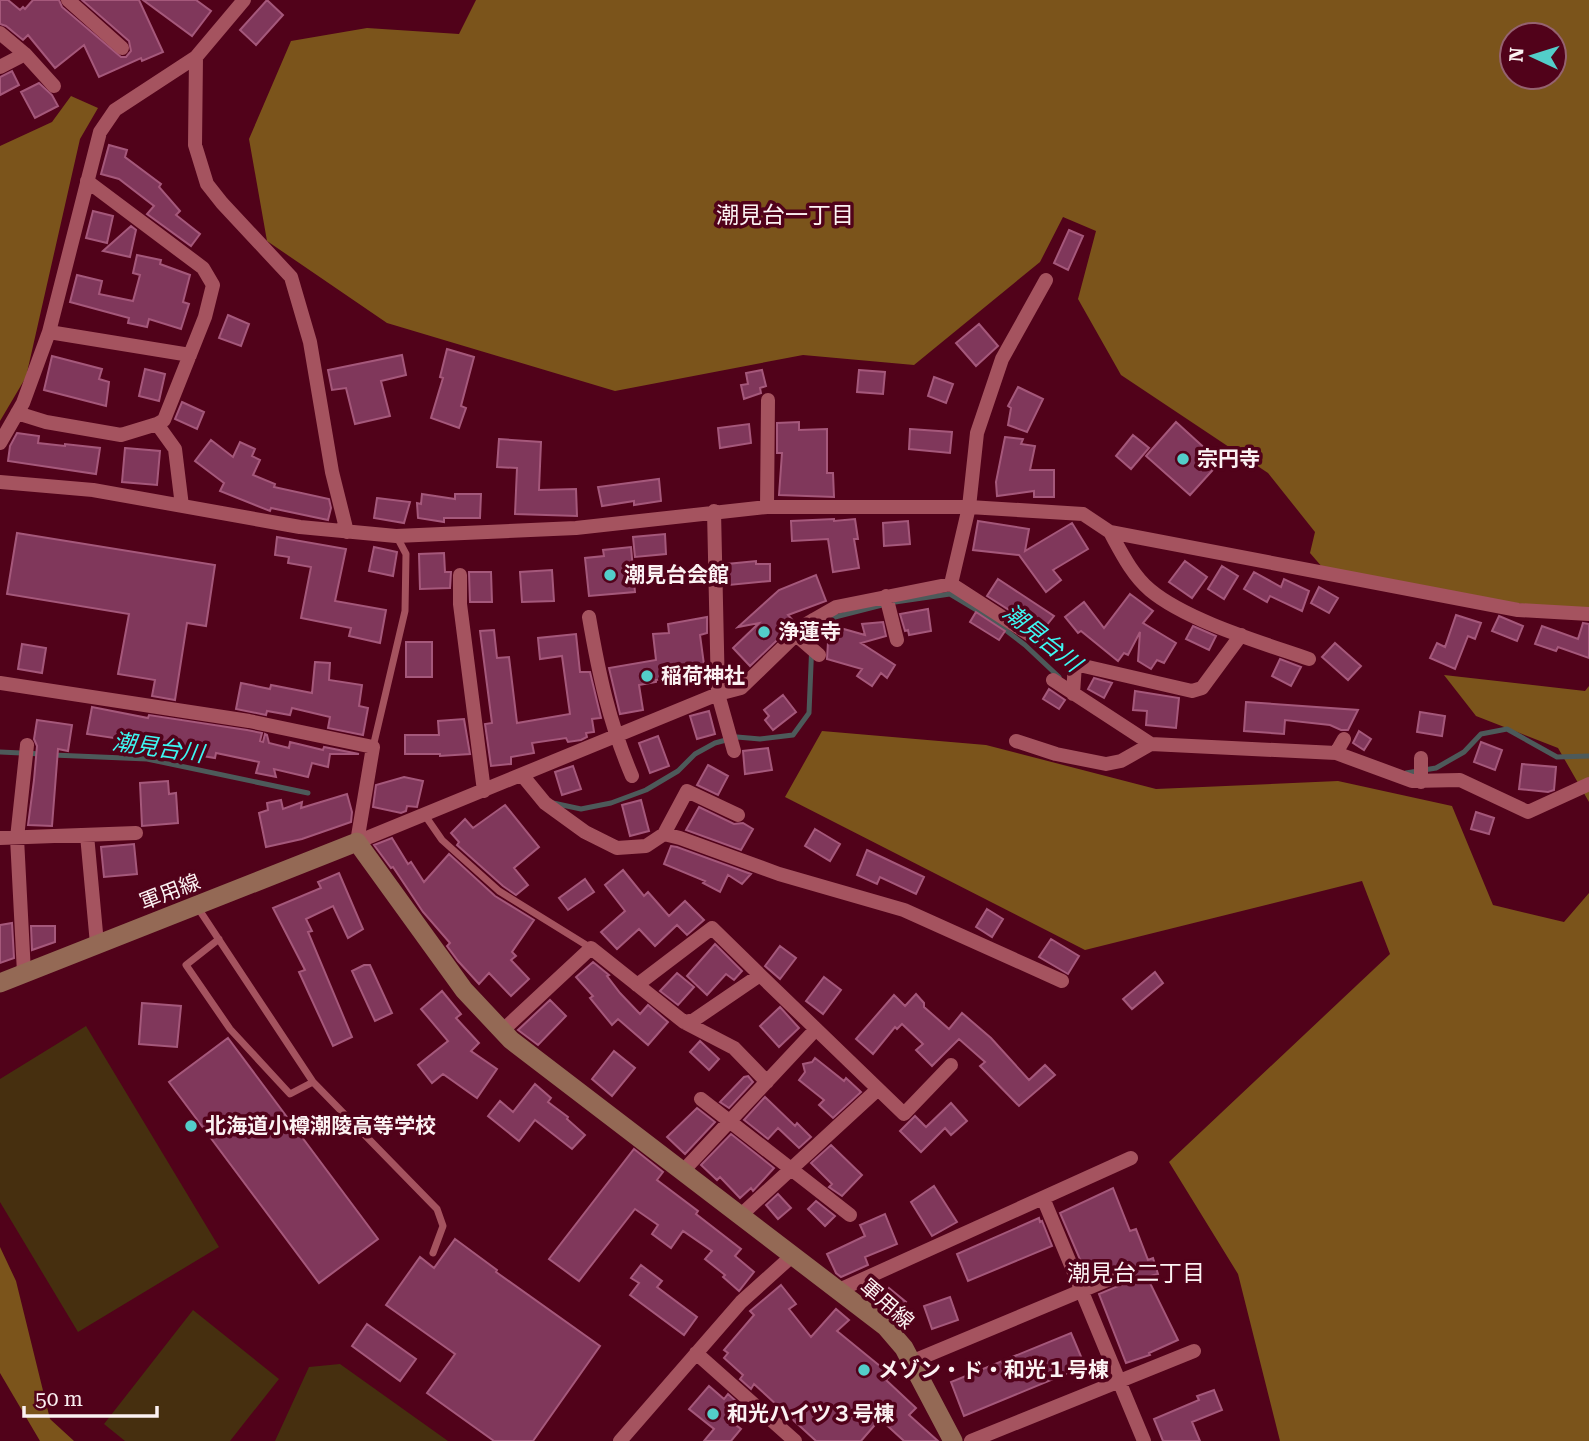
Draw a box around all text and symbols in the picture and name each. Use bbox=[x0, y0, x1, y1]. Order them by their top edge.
north arrow bbox=[1498, 21, 1568, 91]
text: N bbox=[1505, 46, 1529, 63]
district label: 潮見台一丁目 bbox=[716, 202, 854, 229]
place label: 宗円寺 bbox=[1197, 447, 1260, 471]
marker: 宗円寺 bbox=[1175, 451, 1191, 467]
place label: 潮見台会館 bbox=[624, 563, 729, 587]
marker: 潮見台会館 bbox=[602, 567, 618, 583]
water label: 潮見台川 bbox=[998, 599, 1089, 679]
place label: 浄蓮寺 bbox=[778, 620, 841, 644]
marker: 浄蓮寺 bbox=[756, 624, 772, 640]
place label: 稲荷神社 bbox=[661, 664, 745, 688]
marker: 稲荷神社 bbox=[639, 668, 655, 684]
water label: 潮見台川 bbox=[111, 728, 208, 768]
street label: 軍用線 bbox=[136, 870, 204, 914]
place label: 北海道小樽潮陵高等学校 bbox=[205, 1114, 436, 1138]
marker: 北海道小樽潮陵高等学校 bbox=[183, 1118, 199, 1134]
district label: 潮見台二丁目 bbox=[1067, 1260, 1205, 1287]
street label: 軍用線 bbox=[855, 1274, 919, 1334]
place label: メゾン・ド・和光１号棟 bbox=[878, 1358, 1109, 1382]
marker: メゾン・ド・和光１号棟 bbox=[856, 1362, 872, 1378]
scale bar bbox=[24, 1374, 158, 1418]
text: 50 m bbox=[35, 1387, 83, 1411]
place label: 和光ハイツ３号棟 bbox=[727, 1402, 895, 1426]
marker: 和光ハイツ３号棟 bbox=[705, 1406, 721, 1422]

